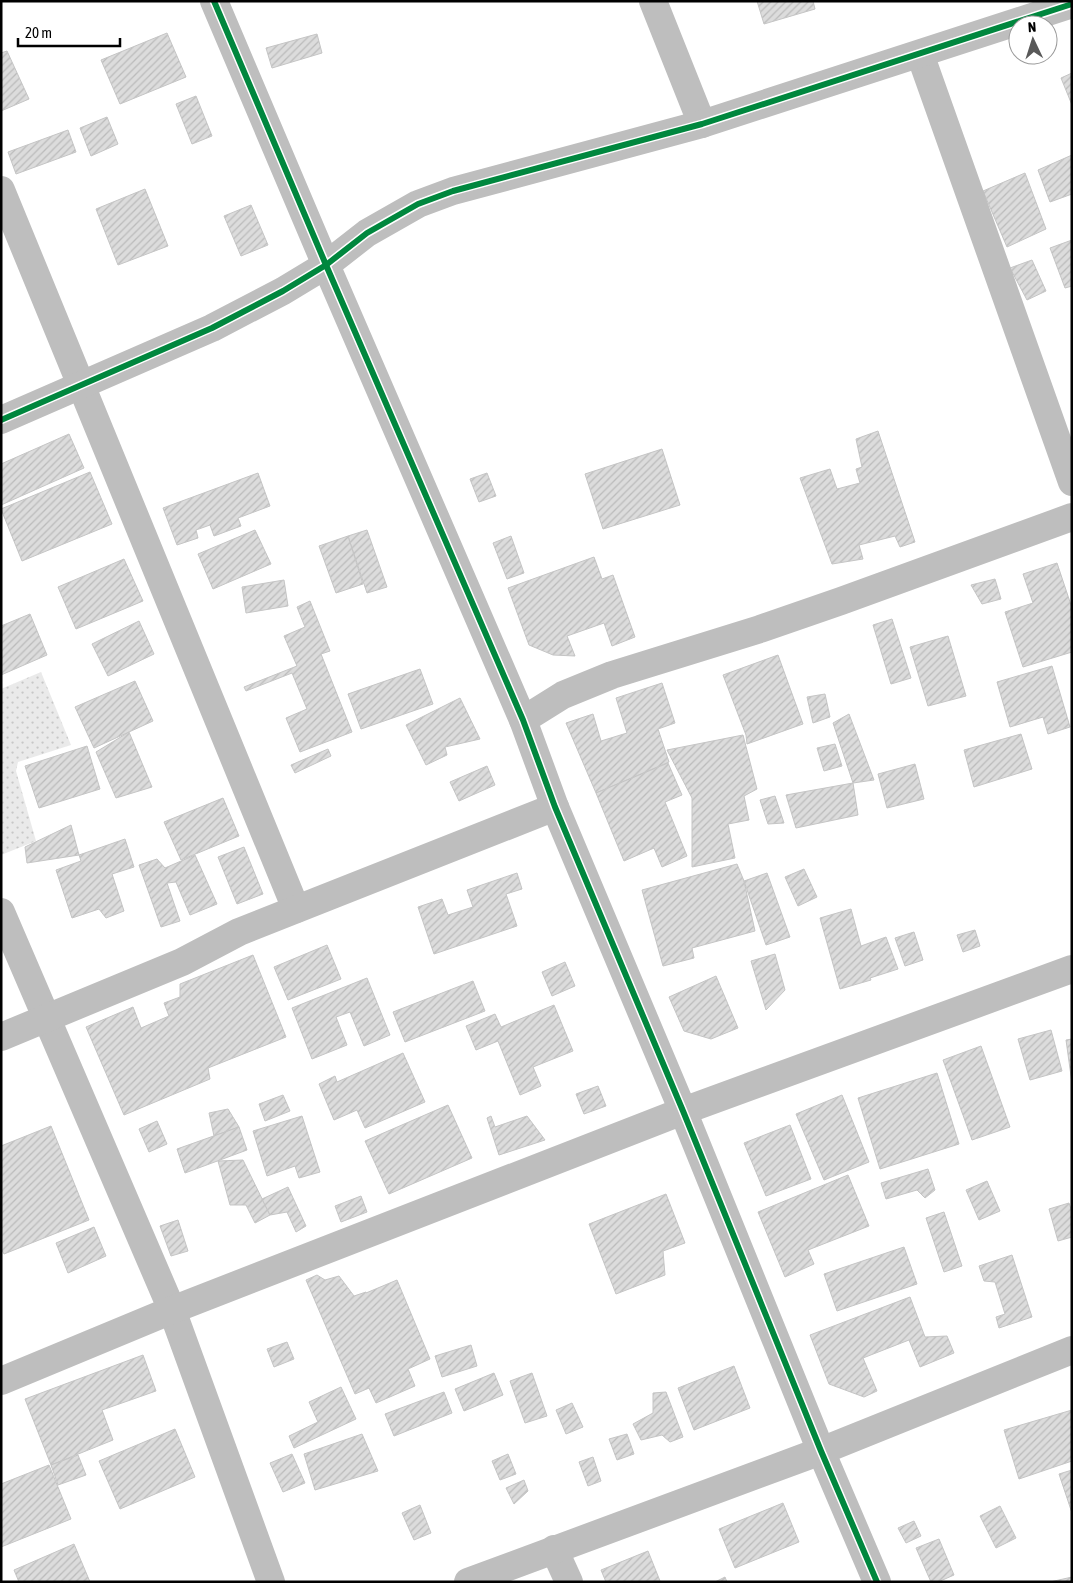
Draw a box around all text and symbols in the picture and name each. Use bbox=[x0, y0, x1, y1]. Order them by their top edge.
scale bar bbox=[18, 15, 120, 47]
north arrow bbox=[1008, 15, 1058, 65]
text: N bbox=[1027, 19, 1037, 35]
text: 20 m bbox=[25, 24, 52, 41]

